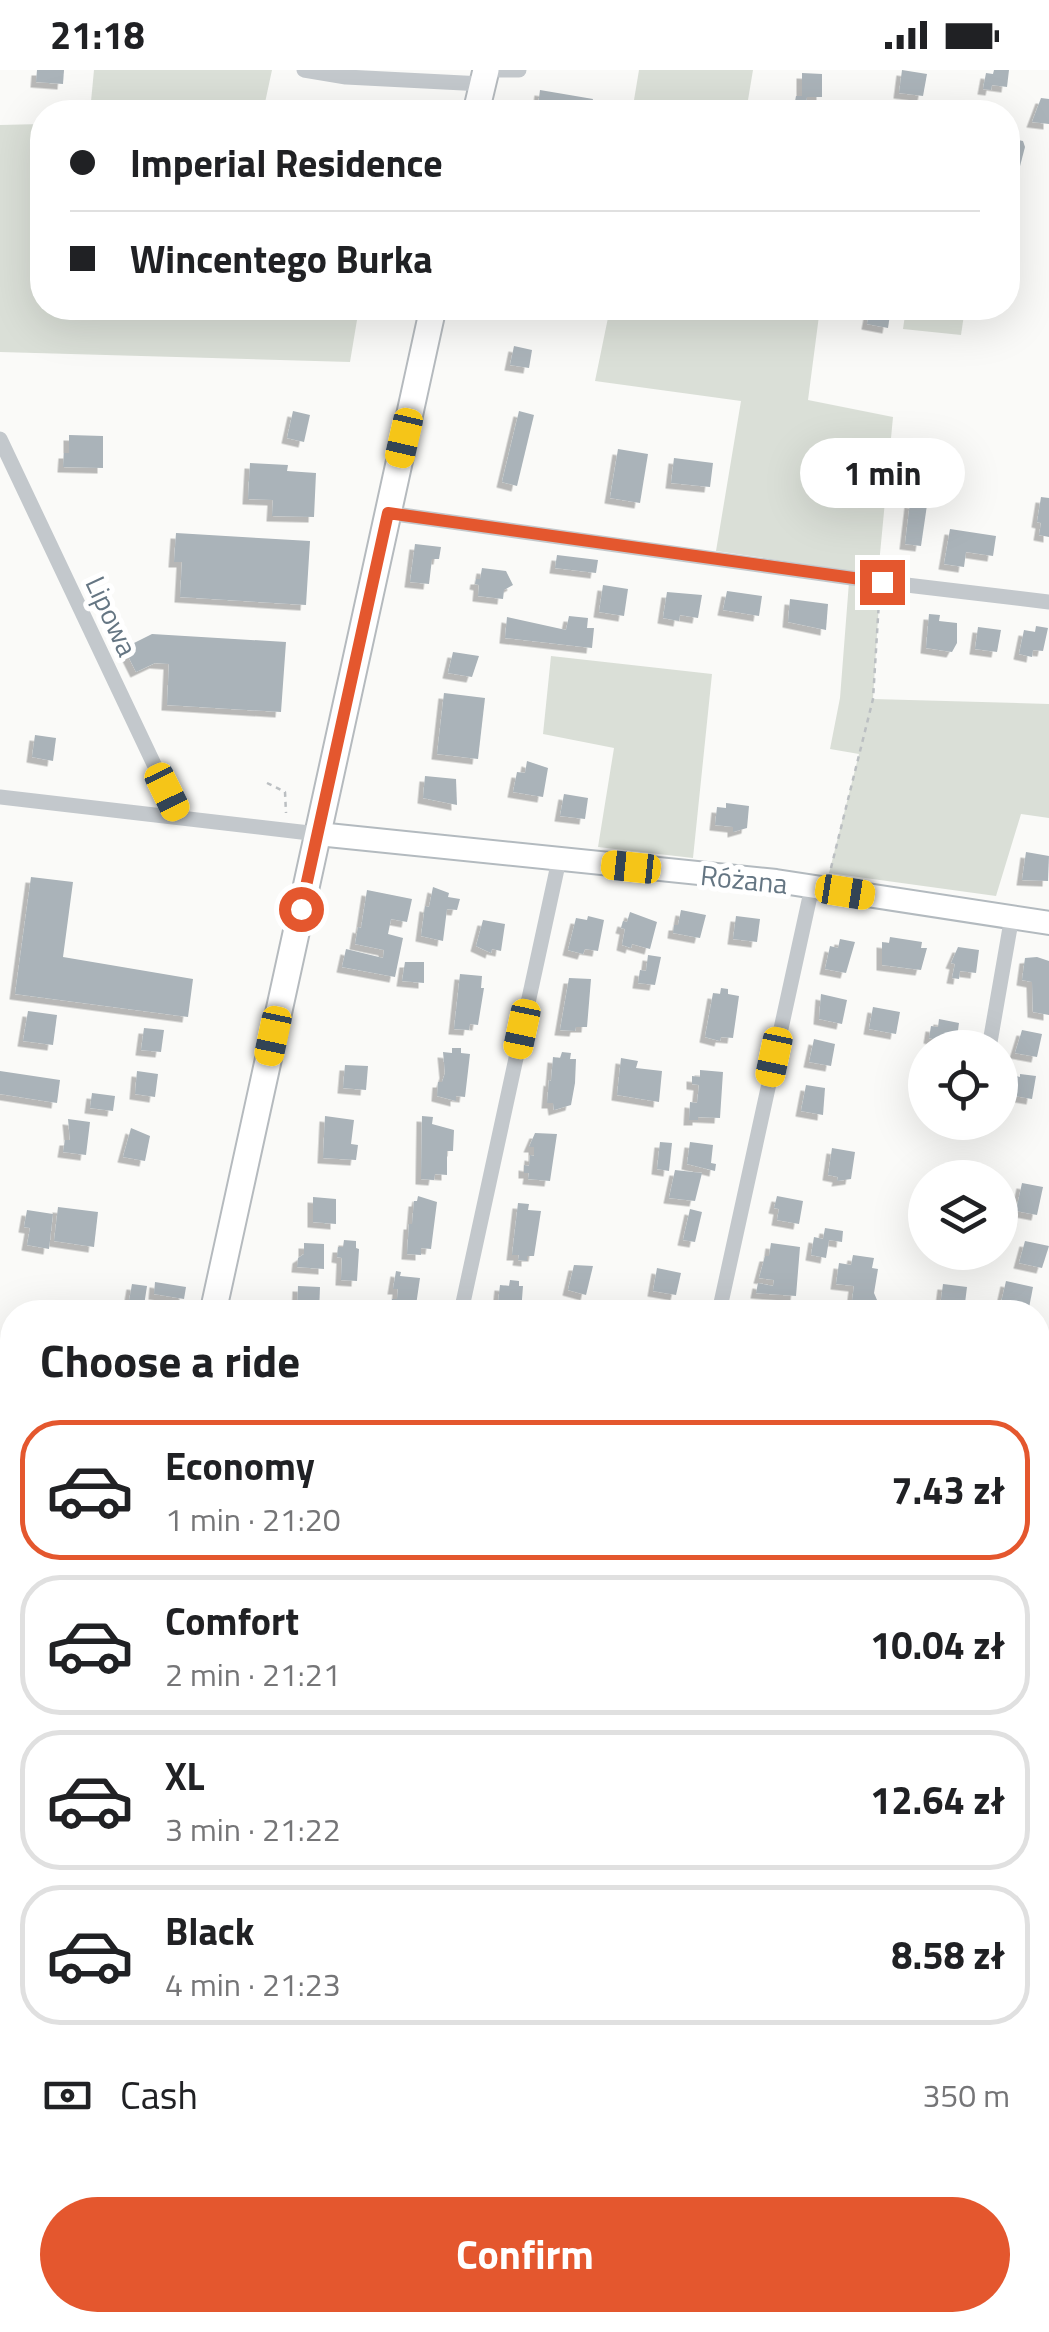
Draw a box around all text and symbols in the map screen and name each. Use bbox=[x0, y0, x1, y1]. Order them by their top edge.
text: 21:18 bbox=[50, 6, 145, 64]
text: Imperial Residence bbox=[130, 134, 443, 192]
text: Wincentego Burka bbox=[130, 230, 433, 288]
car bbox=[383, 405, 425, 471]
callout: 1 min bbox=[800, 437, 964, 507]
text: 1 min bbox=[844, 449, 921, 497]
route end bbox=[860, 560, 905, 605]
street label: Lipowa bbox=[75, 569, 149, 663]
car bbox=[140, 758, 194, 826]
car bbox=[600, 849, 662, 885]
street label: Różana bbox=[698, 853, 790, 905]
car bbox=[813, 872, 877, 912]
route start bbox=[279, 887, 324, 932]
car bbox=[501, 997, 543, 1061]
car bbox=[252, 1004, 294, 1068]
car bbox=[753, 1025, 795, 1089]
map controls bbox=[908, 1030, 1018, 1270]
button: locate bbox=[908, 1030, 1018, 1140]
button: layers bbox=[908, 1160, 1018, 1270]
text: Choose a ride bbox=[40, 1326, 300, 1394]
text: Economy bbox=[165, 1437, 315, 1495]
icon: car bbox=[45, 1445, 135, 1535]
text: 7.43 zł bbox=[891, 1461, 1005, 1519]
text: 1 min · 21:20 bbox=[165, 1495, 341, 1543]
text: Comfort bbox=[165, 1592, 299, 1650]
icon: car bbox=[45, 1600, 135, 1690]
text: 10.04 zł bbox=[870, 1616, 1005, 1674]
text: 2 min · 21:21 bbox=[165, 1650, 341, 1698]
text: XL bbox=[165, 1747, 205, 1805]
icon: car bbox=[45, 1755, 135, 1845]
text: 12.64 zł bbox=[870, 1771, 1005, 1829]
text: 3 min · 21:22 bbox=[165, 1805, 341, 1853]
text: Black bbox=[165, 1902, 254, 1960]
icon: car bbox=[45, 1910, 135, 2000]
text: 8.58 zł bbox=[891, 1926, 1005, 1984]
text: 4 min · 21:23 bbox=[165, 1960, 341, 2008]
text: Cash bbox=[120, 2066, 198, 2124]
icon: cash bbox=[40, 2068, 95, 2123]
text: 350 m bbox=[922, 2071, 1010, 2119]
button: Confirm bbox=[40, 2197, 1010, 2312]

